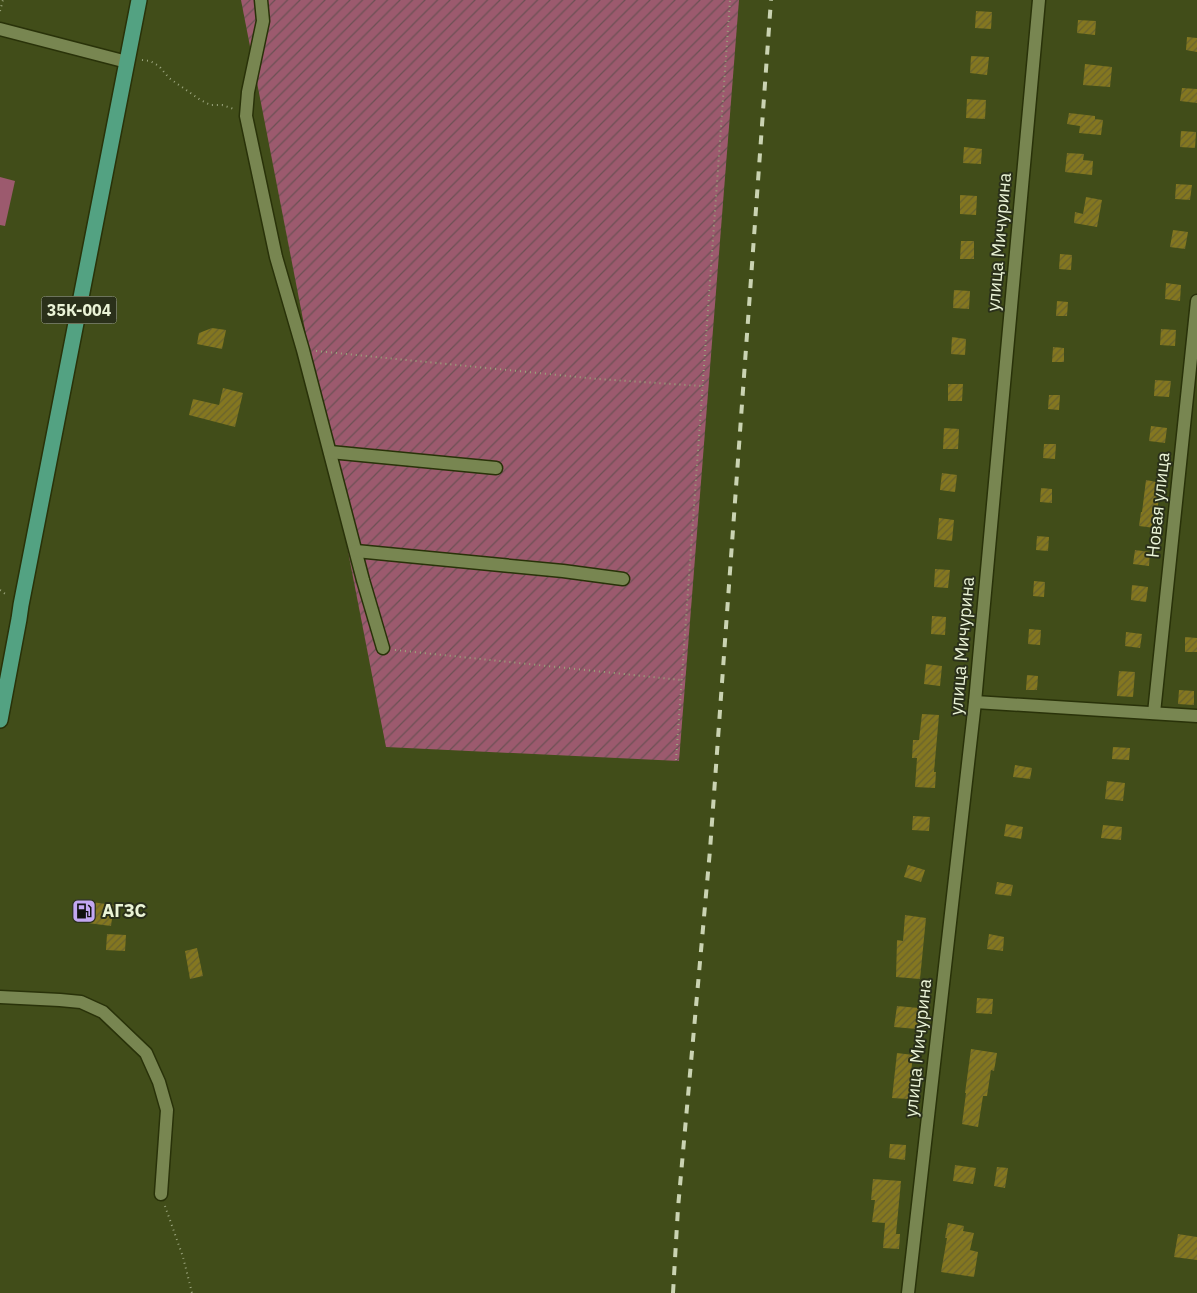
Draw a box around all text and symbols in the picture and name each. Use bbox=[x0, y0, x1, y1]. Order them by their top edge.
street label: улица Мичурина bbox=[981, 171, 1016, 312]
road number: 35К-004 bbox=[42, 296, 116, 324]
street label: Новая улица bbox=[1141, 451, 1175, 559]
street label: улица Мичурина bbox=[944, 575, 979, 716]
fuel station icon: АГЗС bbox=[71, 898, 97, 924]
place label: АГЗС bbox=[102, 899, 146, 922]
street label: улица Мичурина bbox=[899, 977, 936, 1118]

